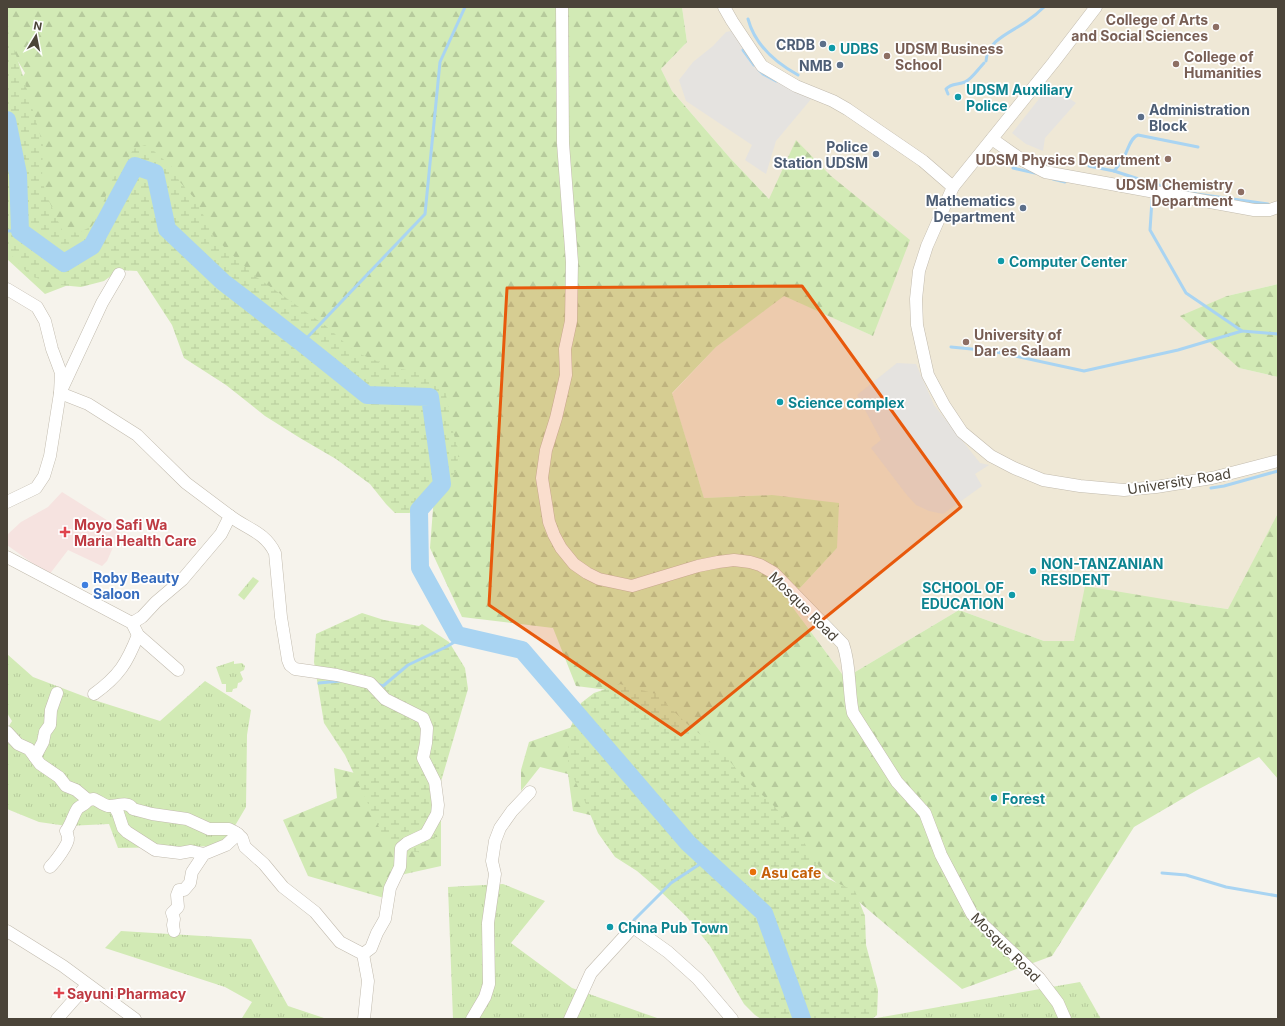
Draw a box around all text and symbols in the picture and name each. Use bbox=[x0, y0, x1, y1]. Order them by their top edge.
place label: College of Arts and Social Sciences bbox=[1071, 11, 1208, 44]
north arrow bbox=[16, 16, 56, 56]
text: N bbox=[32, 19, 43, 34]
marker: College of Arts and Social Sciences bbox=[1211, 22, 1221, 32]
place label: CRDB bbox=[776, 36, 815, 53]
marker: CRDB bbox=[818, 39, 828, 49]
place label: UDBS bbox=[840, 40, 879, 57]
place label: UDSM Business School bbox=[895, 40, 1003, 73]
marker: UDBS bbox=[827, 43, 837, 53]
place label: College of Humanities bbox=[1184, 48, 1262, 81]
marker: UDSM Business School bbox=[882, 51, 892, 61]
place label: NMB bbox=[799, 57, 832, 74]
marker: College of Humanities bbox=[1171, 59, 1181, 69]
marker: NMB bbox=[835, 60, 845, 70]
place label: UDSM Auxiliary Police bbox=[966, 81, 1074, 114]
marker: UDSM Auxiliary Police bbox=[953, 92, 963, 102]
place label: Administration Block bbox=[1149, 101, 1250, 134]
marker: Administration Block bbox=[1136, 112, 1146, 122]
place label: Police Station UDSM bbox=[773, 138, 868, 171]
marker: Police Station UDSM bbox=[871, 149, 881, 159]
place label: UDSM Physics Department bbox=[976, 151, 1160, 168]
marker: UDSM Physics Department bbox=[1163, 154, 1173, 164]
place label: UDSM Chemistry Department bbox=[1116, 176, 1234, 209]
marker: UDSM Chemistry Department bbox=[1236, 187, 1246, 197]
place label: Mathematics Department bbox=[926, 192, 1015, 225]
marker: Mathematics Department bbox=[1018, 203, 1028, 213]
place label: Computer Center bbox=[1009, 253, 1127, 270]
marker: Computer Center bbox=[996, 256, 1006, 266]
place label: University of Dar es Salaam bbox=[974, 326, 1071, 359]
marker: University of Dar es Salaam bbox=[961, 337, 971, 347]
place label: Science complex bbox=[788, 394, 905, 411]
marker: Science complex bbox=[775, 397, 785, 407]
street label: University Road bbox=[1126, 464, 1232, 498]
place label: Moyo Safi Wa Maria Health Care bbox=[74, 516, 197, 549]
marker: Moyo Safi Wa Maria Health Care bbox=[59, 526, 71, 538]
place label: NON-TANZANIAN RESIDENT bbox=[1041, 555, 1163, 588]
marker: NON-TANZANIAN RESIDENT bbox=[1028, 566, 1038, 576]
street label: Mosque Road bbox=[766, 568, 842, 644]
place label: Roby Beauty Saloon bbox=[93, 569, 180, 602]
place label: SCHOOL OF EDUCATION bbox=[921, 579, 1004, 612]
marker: Roby Beauty Saloon bbox=[80, 580, 90, 590]
marker: SCHOOL OF EDUCATION bbox=[1007, 590, 1017, 600]
place label: Forest bbox=[1002, 790, 1045, 807]
marker: Forest bbox=[989, 793, 999, 803]
place label: Asu cafe bbox=[761, 864, 821, 881]
marker: Asu cafe bbox=[748, 867, 758, 877]
street label: Mosque Road bbox=[968, 909, 1044, 985]
place label: China Pub Town bbox=[618, 919, 728, 936]
marker: China Pub Town bbox=[605, 922, 615, 932]
place label: Sayuni Pharmacy bbox=[67, 985, 187, 1002]
marker: Sayuni Pharmacy bbox=[54, 988, 64, 998]

